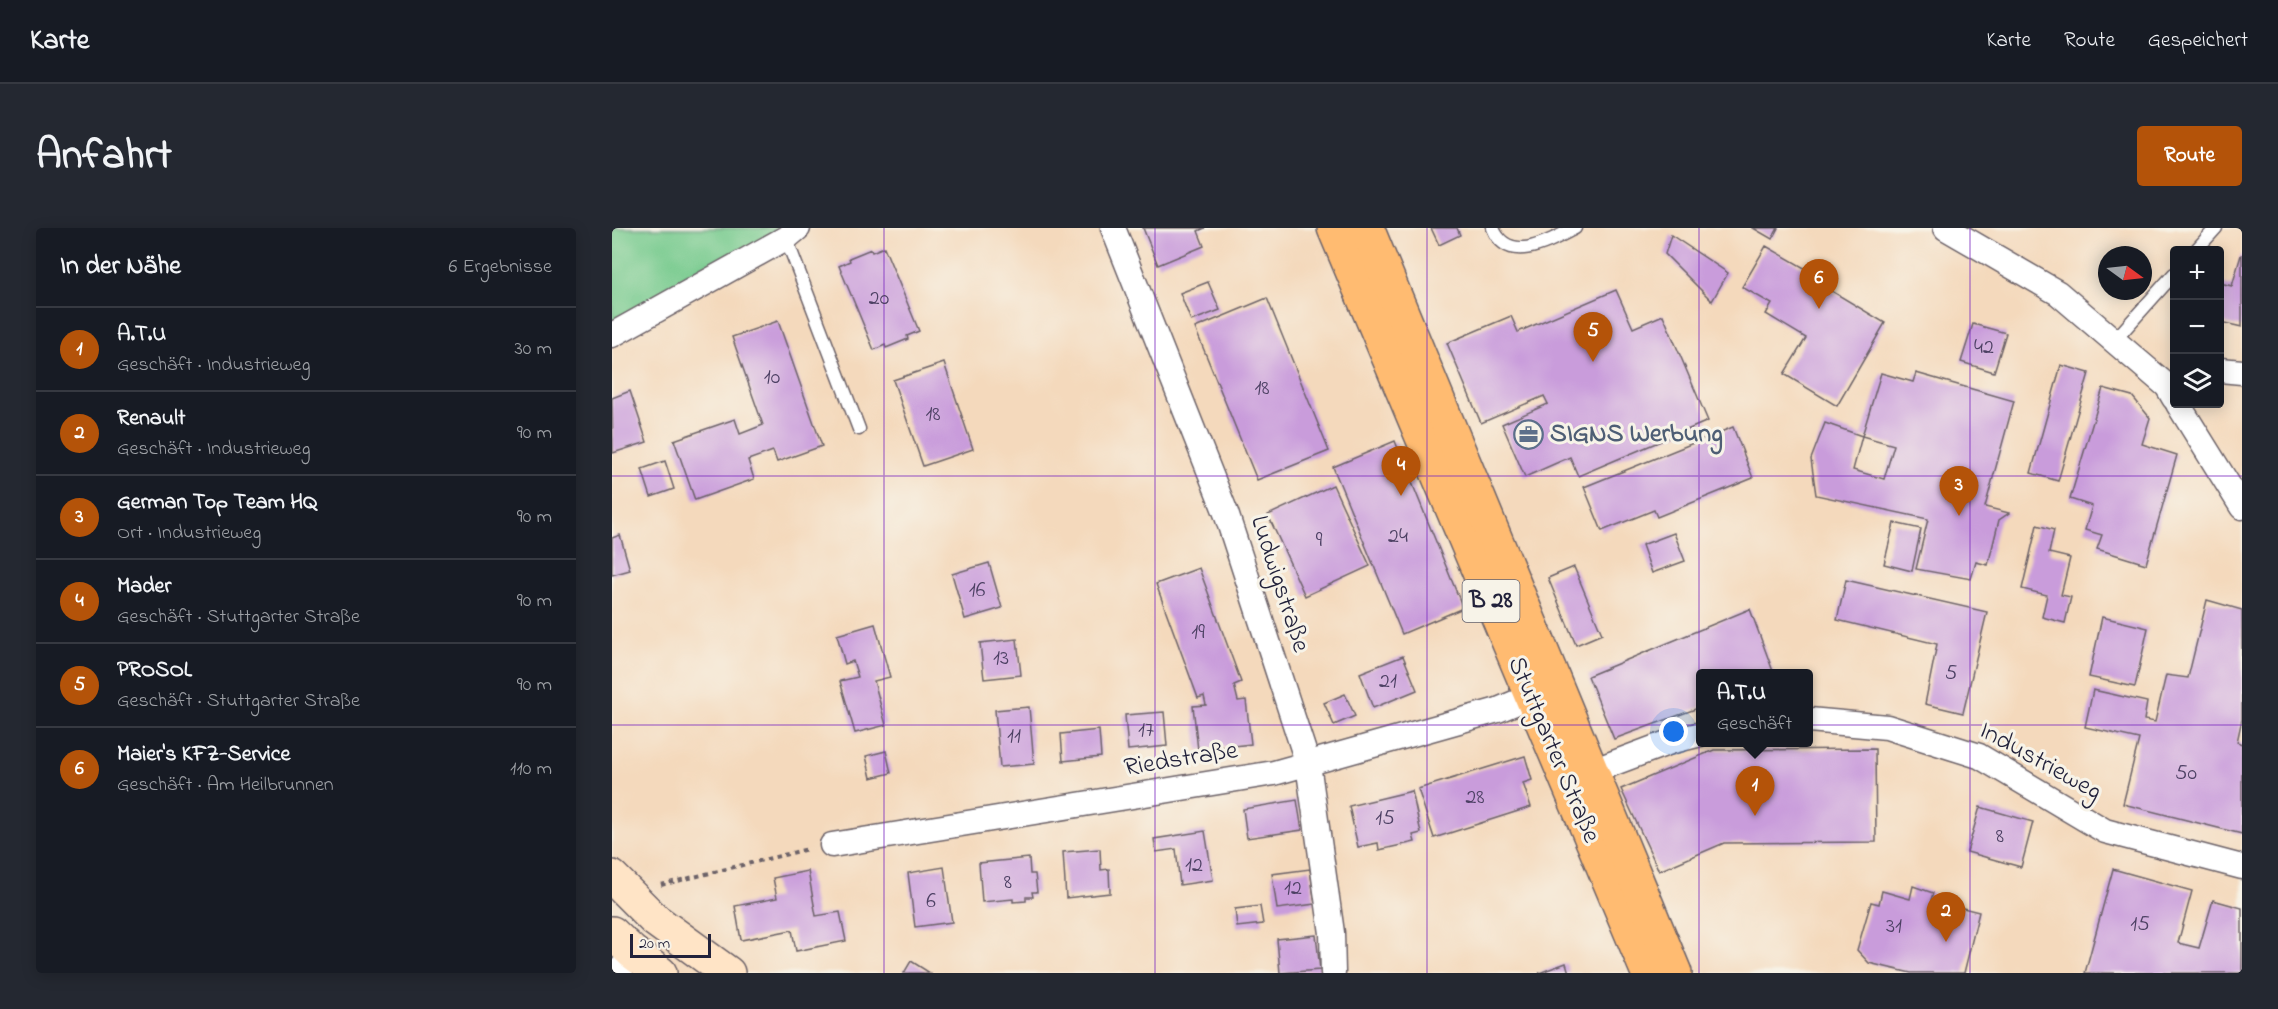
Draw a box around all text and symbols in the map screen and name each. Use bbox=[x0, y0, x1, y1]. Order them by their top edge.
text: Karte bbox=[30, 21, 89, 62]
text: Karte bbox=[1986, 26, 2031, 56]
text: Route bbox=[2064, 26, 2115, 56]
text: Gespeichert bbox=[2148, 26, 2248, 56]
text: Anfahrt bbox=[36, 126, 172, 187]
button: Route bbox=[2137, 126, 2242, 186]
north arrow bbox=[2098, 246, 2152, 300]
map controls bbox=[2170, 246, 2224, 408]
button: + bbox=[2170, 246, 2224, 300]
text: In der Nähe bbox=[60, 248, 181, 286]
text: 6 Ergebnisse bbox=[449, 253, 552, 282]
pin: 6 bbox=[1800, 260, 1838, 309]
house number: 20 bbox=[869, 283, 889, 315]
button: − bbox=[2170, 300, 2224, 354]
pin: 5 bbox=[1574, 312, 1612, 362]
text: A.T.U bbox=[117, 319, 166, 351]
house number: 42 bbox=[1974, 332, 1994, 364]
text: 1 bbox=[76, 335, 83, 364]
text: 30 m bbox=[515, 335, 552, 364]
text: Geschäft · Industrieweg bbox=[117, 351, 311, 380]
button: layers bbox=[2170, 354, 2224, 408]
house number: 10 bbox=[764, 362, 780, 394]
house number: 18 bbox=[1254, 373, 1270, 405]
house number: 18 bbox=[925, 399, 941, 431]
text: Renault bbox=[117, 403, 185, 435]
place label: SIGNS Werbung bbox=[1550, 416, 1723, 455]
text: 2 bbox=[75, 419, 84, 448]
text: 90 m bbox=[517, 419, 552, 448]
office icon: SIGNS Werbung bbox=[1513, 419, 1545, 451]
text: Geschäft · Industrieweg bbox=[117, 435, 311, 464]
pin: 4 bbox=[1382, 446, 1420, 496]
pin: 3 bbox=[1940, 466, 1978, 516]
text: German Top Team HQ bbox=[117, 487, 317, 519]
text: 3 bbox=[75, 503, 84, 532]
text: 90 m bbox=[517, 503, 552, 532]
street label: Ludwigstraße bbox=[1239, 511, 1319, 658]
text: Ort · Industrieweg bbox=[117, 519, 261, 548]
house number: 24 bbox=[1388, 521, 1408, 553]
house number: 9 bbox=[1316, 525, 1323, 557]
text: Mader bbox=[117, 571, 171, 603]
house number: 16 bbox=[969, 575, 986, 607]
road number: B 28 bbox=[1462, 580, 1520, 622]
text: 4 bbox=[75, 587, 84, 616]
text: 90 m bbox=[517, 587, 552, 616]
text: Geschäft · Stuttgarter Straße bbox=[117, 603, 360, 632]
house number: 19 bbox=[1191, 617, 1205, 649]
house number: 13 bbox=[993, 643, 1009, 675]
street label: Stuttgarter Straße bbox=[1497, 651, 1610, 849]
text: PROSOL bbox=[117, 655, 192, 687]
house number: 5 bbox=[1945, 658, 1957, 690]
house number: 21 bbox=[1379, 666, 1397, 698]
popup bbox=[1696, 669, 1813, 747]
text: 5 bbox=[74, 671, 85, 700]
text: 90 m bbox=[517, 671, 552, 700]
text: A.T.U bbox=[1717, 678, 1766, 710]
text: Geschäft · Stuttgarter Straße bbox=[117, 687, 360, 716]
text: Geschäft bbox=[1717, 710, 1792, 739]
street label: Industrieweg bbox=[1972, 713, 2108, 811]
house number: 17 bbox=[1138, 715, 1154, 747]
your location bbox=[1659, 717, 1688, 746]
house number: 11 bbox=[1007, 721, 1021, 753]
street label: Riedstraße bbox=[1121, 732, 1241, 788]
text: Maier's KFZ-Service bbox=[117, 739, 290, 771]
text: 6 bbox=[75, 755, 84, 784]
text: 110 m bbox=[510, 755, 552, 784]
house number: 50 bbox=[2175, 758, 2197, 790]
pin: 1 bbox=[1736, 766, 1774, 816]
text: Geschäft · Am Heilbrunnen bbox=[117, 771, 334, 800]
house number: 28 bbox=[1465, 782, 1485, 814]
house number: 15 bbox=[1375, 803, 1395, 835]
house number: 8 bbox=[1996, 821, 2004, 853]
house number: 12 bbox=[1185, 850, 1203, 882]
house number: 8 bbox=[1004, 867, 1012, 899]
house number: 12 bbox=[1284, 873, 1302, 905]
house number: 6 bbox=[926, 886, 936, 918]
pin: 2 bbox=[1926, 892, 1966, 942]
house number: 15 bbox=[2130, 909, 2150, 941]
house number: 31 bbox=[1886, 911, 1902, 943]
scale bar bbox=[630, 931, 711, 958]
text: 20 m bbox=[639, 932, 670, 956]

